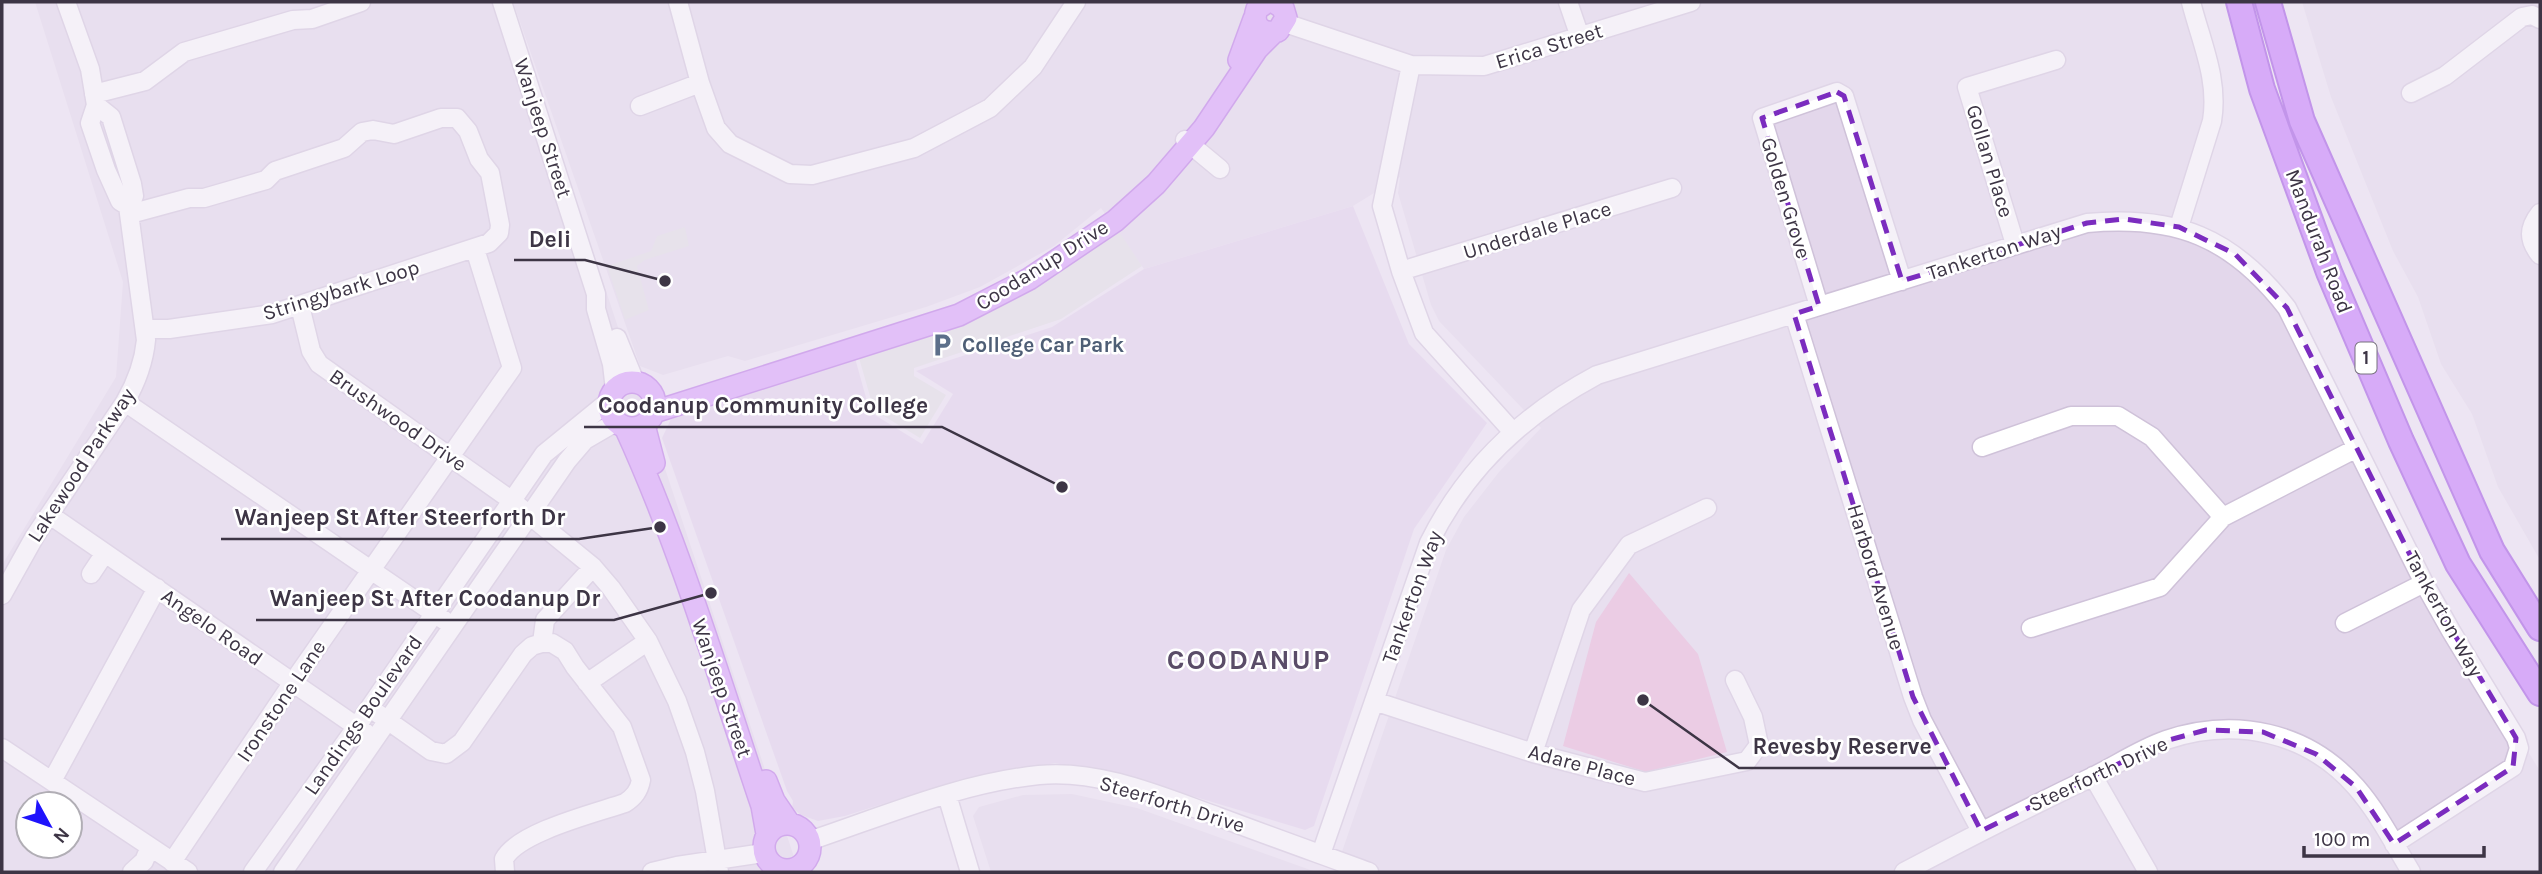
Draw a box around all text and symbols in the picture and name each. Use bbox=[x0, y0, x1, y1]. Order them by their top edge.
street label: Erica Street bbox=[1493, 18, 1606, 74]
street label: Wanjeep Street bbox=[509, 55, 577, 201]
street label: Gollan Place bbox=[1961, 102, 2019, 220]
street label: Golden Grove bbox=[1756, 134, 1816, 262]
street label: Mandurah Road bbox=[2280, 166, 2358, 316]
street label: Underdale Place bbox=[1460, 196, 1614, 264]
street label: Coodanup Drive bbox=[971, 215, 1113, 315]
callout: Deli bbox=[514, 216, 585, 260]
street label: Tankerton Way bbox=[1924, 219, 2064, 285]
text: Deli bbox=[529, 226, 571, 253]
street label: Stringybark Loop bbox=[260, 255, 422, 325]
parking icon: College Car Park bbox=[928, 331, 956, 359]
place label: College Car Park bbox=[962, 333, 1125, 357]
road number: 1 bbox=[2356, 342, 2376, 374]
street label: Brushwood Drive bbox=[325, 364, 471, 476]
street label: Lakewood Parkway bbox=[22, 383, 140, 546]
callout: Coodanup Community College bbox=[584, 383, 942, 427]
text: Coodanup Community College bbox=[598, 392, 928, 419]
callout: Wanjeep St After Steerforth Dr bbox=[221, 495, 579, 539]
street label: Harbord Avenue bbox=[1842, 501, 1910, 653]
text: Wanjeep St After Steerforth Dr bbox=[235, 504, 565, 531]
street label: Tankerton Way bbox=[1377, 527, 1447, 667]
street label: Tankerton Way bbox=[2400, 547, 2488, 681]
callout: Wanjeep St After Coodanup Dr bbox=[256, 576, 614, 620]
street label: Angelo Road bbox=[157, 583, 267, 671]
text: Wanjeep St After Coodanup Dr bbox=[270, 585, 600, 612]
street label: Wanjeep Street bbox=[687, 615, 757, 761]
street label: Landings Boulevard bbox=[299, 631, 427, 799]
street label: Ironstone Lane bbox=[232, 636, 330, 766]
district label: COODANUP bbox=[1167, 643, 1331, 676]
callout: Revesby Reserve bbox=[1739, 724, 1946, 768]
street label: Steerforth Drive bbox=[2025, 731, 2171, 817]
text: Revesby Reserve bbox=[1752, 733, 1932, 760]
street label: Adare Place bbox=[1526, 739, 1638, 791]
street label: Steerforth Drive bbox=[1096, 771, 1248, 837]
north arrow bbox=[14, 790, 84, 860]
scale bar bbox=[2304, 814, 2484, 858]
text: N bbox=[48, 823, 74, 848]
text: 100 m bbox=[2314, 827, 2371, 851]

